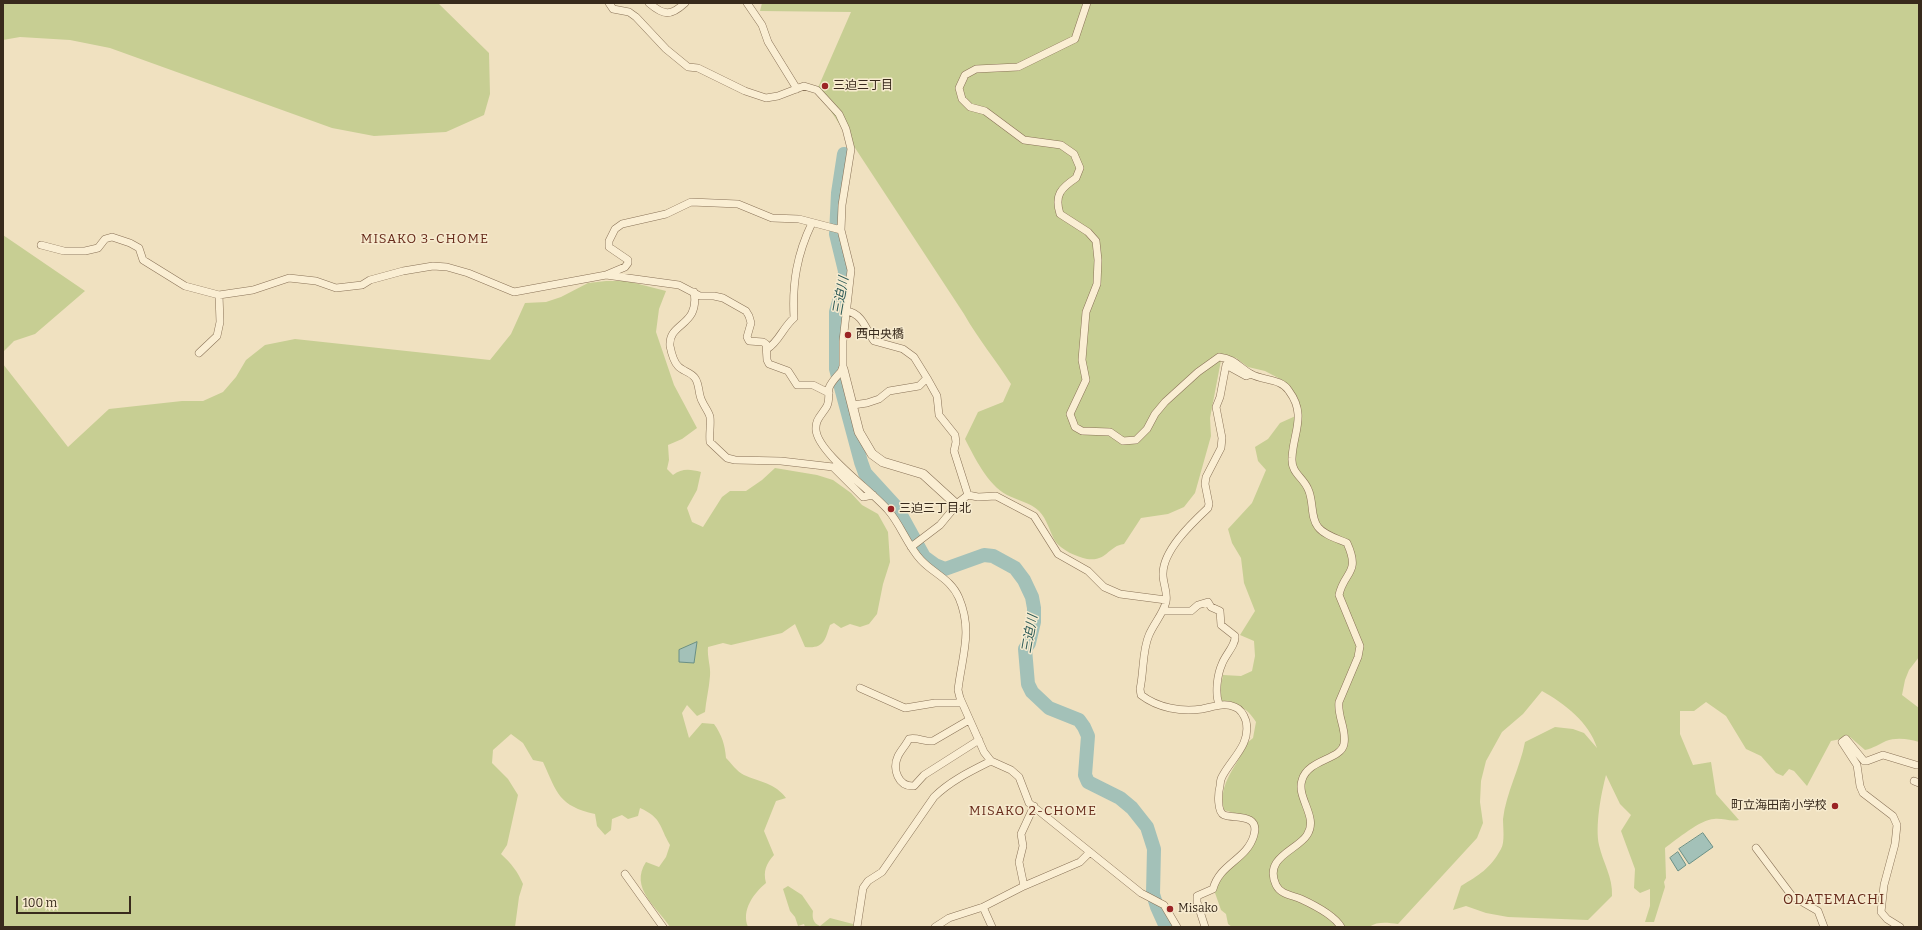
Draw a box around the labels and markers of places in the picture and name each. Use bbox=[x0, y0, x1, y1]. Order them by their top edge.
place label: 三迫三丁目 bbox=[833, 79, 893, 93]
marker: 三迫三丁目 bbox=[820, 81, 830, 91]
place label: 西中央橋 bbox=[856, 328, 904, 342]
marker: 西中央橋 bbox=[843, 330, 853, 340]
place label: 三迫三丁目北 bbox=[899, 502, 971, 516]
marker: 三迫三丁目北 bbox=[886, 504, 896, 514]
place label: 町立海田南小学校 bbox=[1731, 799, 1827, 813]
marker: 町立海田南小学校 bbox=[1830, 801, 1840, 811]
place label: Misako bbox=[1178, 902, 1218, 916]
marker: Misako bbox=[1165, 904, 1175, 914]

